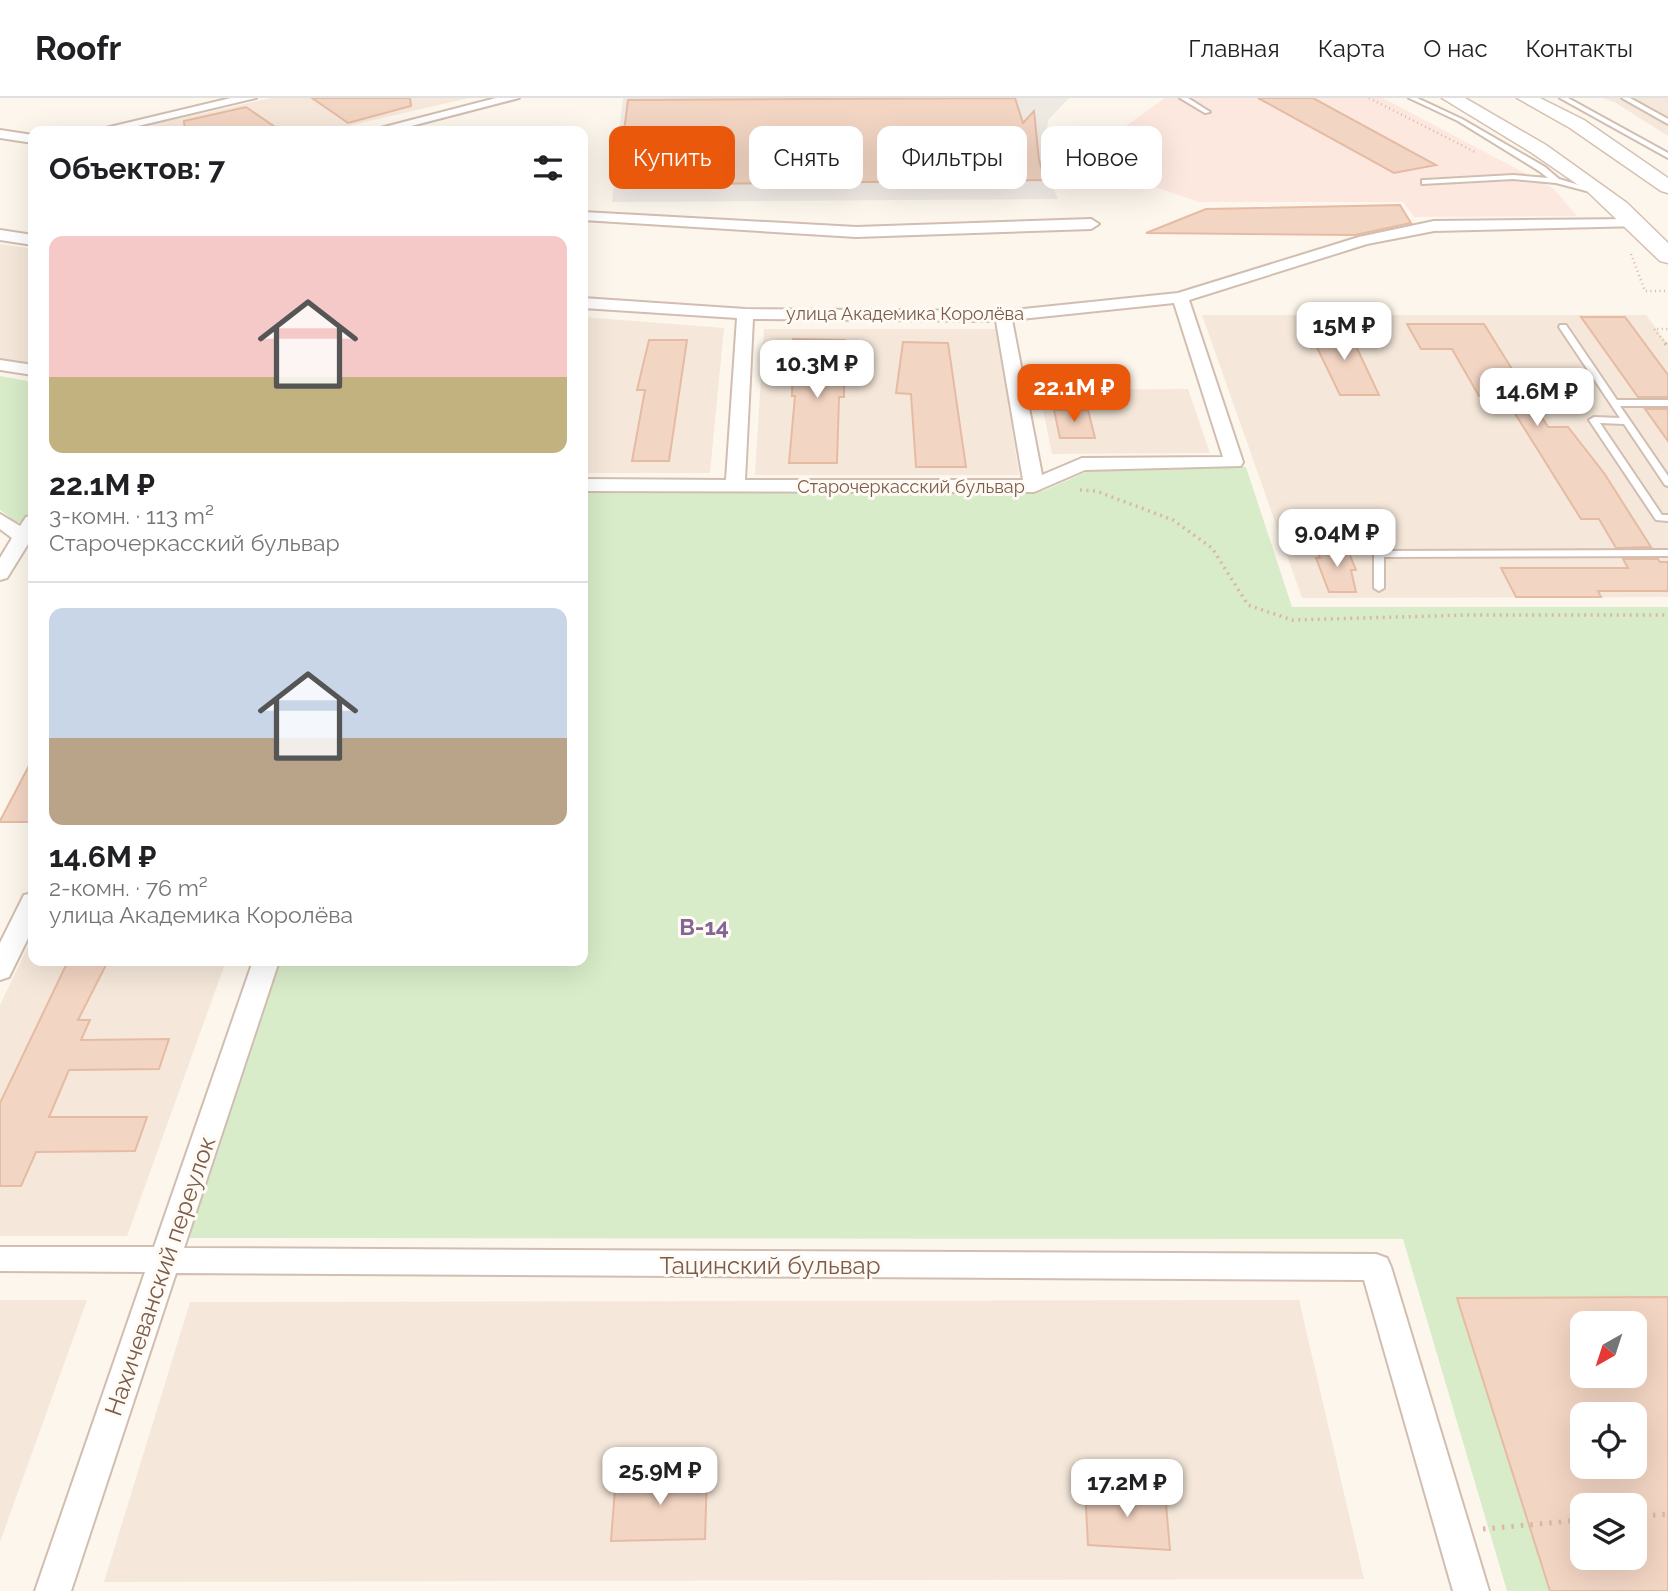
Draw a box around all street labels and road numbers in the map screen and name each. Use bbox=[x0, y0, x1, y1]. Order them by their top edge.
street label: улица Академика Королёва bbox=[786, 303, 1024, 324]
street label: Старочеркасский бульвар bbox=[797, 476, 1025, 497]
street label: Нахичеванский переулок bbox=[99, 1133, 221, 1419]
street label: Тацинский бульвар bbox=[660, 1251, 880, 1280]

